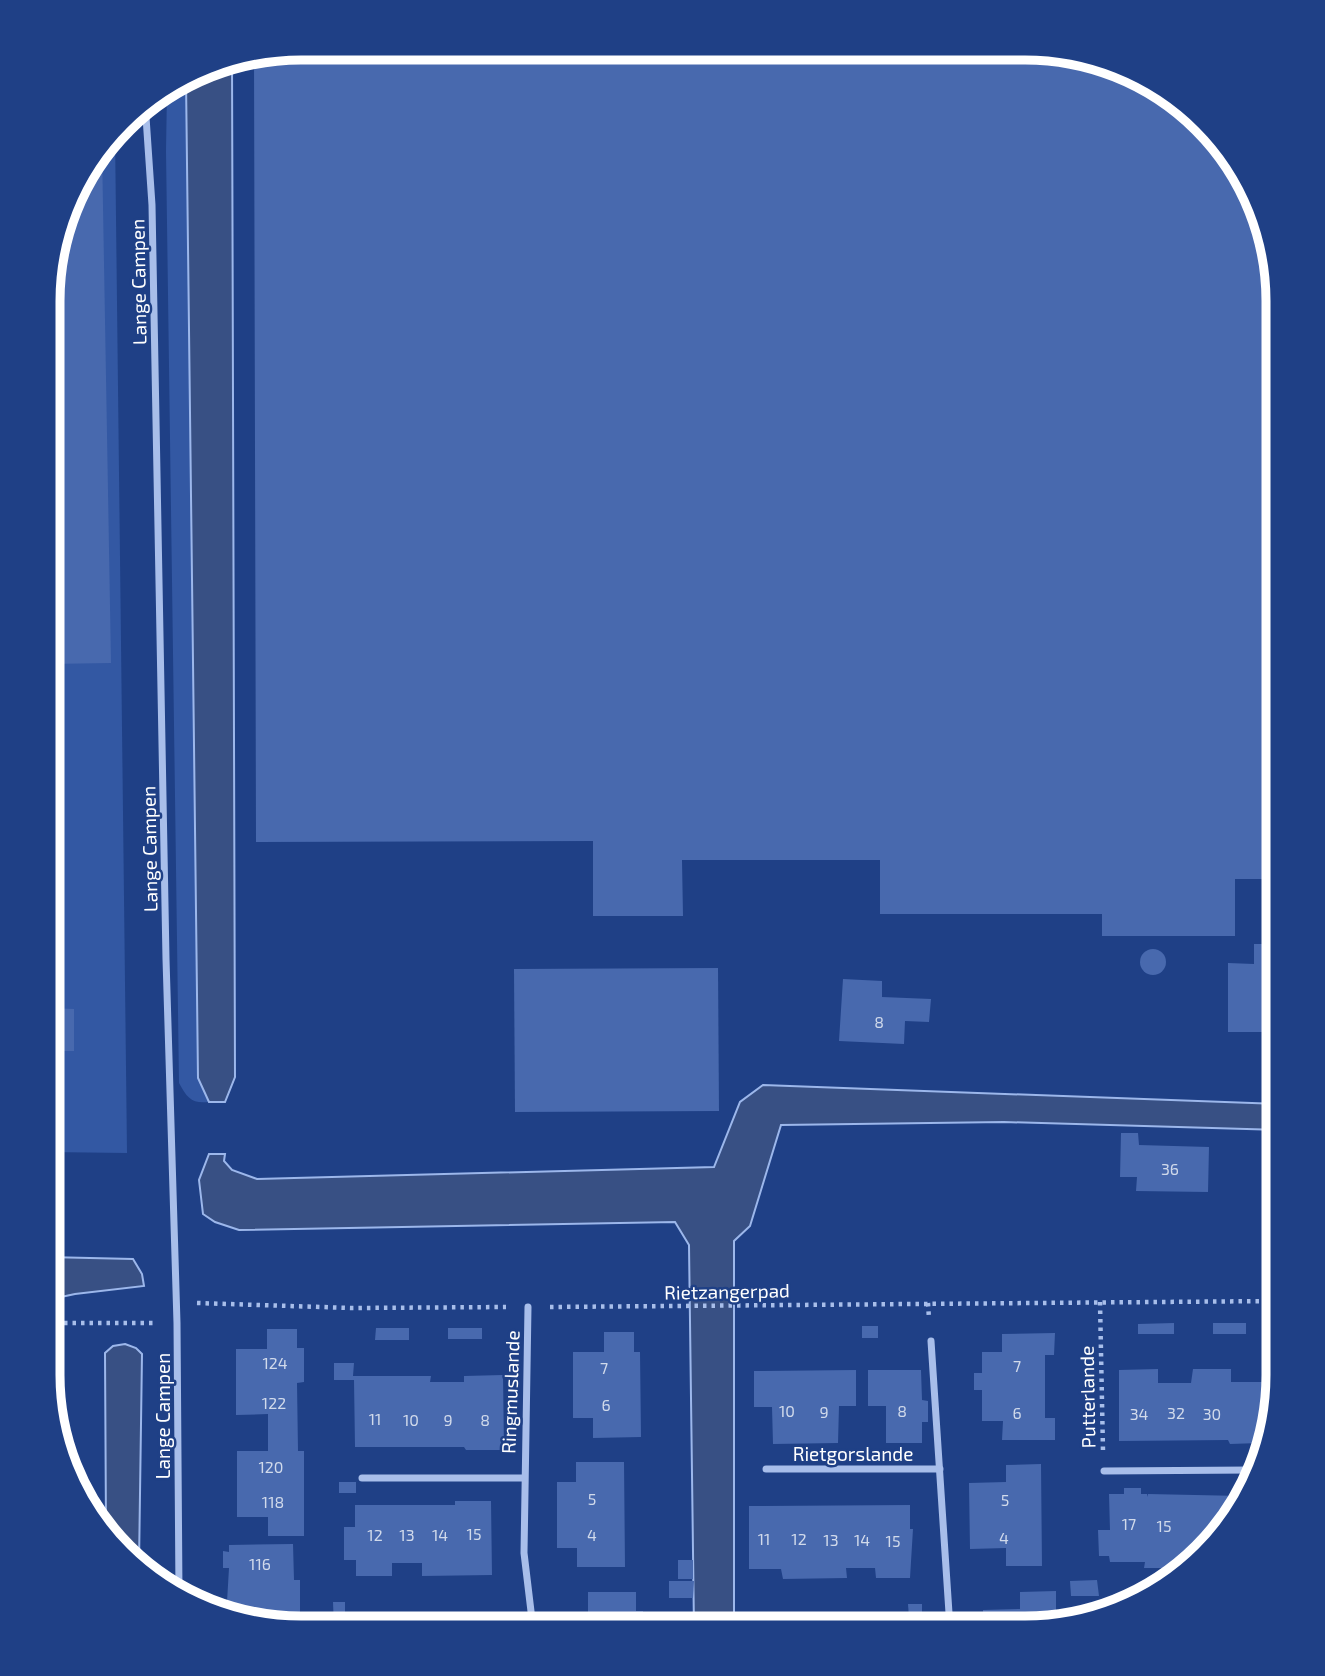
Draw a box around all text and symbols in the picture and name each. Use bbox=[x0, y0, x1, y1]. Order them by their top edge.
street label: Lange Campen bbox=[125, 219, 151, 345]
street label: Lange Campen bbox=[136, 786, 162, 912]
house number: 8 bbox=[874, 1012, 884, 1031]
house number: 36 bbox=[1161, 1159, 1179, 1178]
street label: Rietzangerpad bbox=[664, 1278, 790, 1304]
street label: Ringmuslande bbox=[496, 1330, 524, 1454]
street label: Putterlande bbox=[1075, 1346, 1099, 1448]
street label: Lange Campen bbox=[151, 1353, 174, 1479]
house number: 124 bbox=[262, 1353, 288, 1372]
house number: 7 bbox=[1013, 1356, 1021, 1375]
house number: 7 bbox=[600, 1358, 608, 1377]
house number: 122 bbox=[262, 1393, 286, 1412]
house number: 6 bbox=[601, 1395, 611, 1414]
house number: 10 bbox=[779, 1401, 795, 1420]
house number: 8 bbox=[897, 1401, 907, 1420]
house number: 9 bbox=[819, 1402, 829, 1421]
house number: 6 bbox=[1012, 1403, 1022, 1422]
house number: 32 bbox=[1167, 1403, 1185, 1422]
house number: 34 bbox=[1130, 1404, 1149, 1423]
house number: 30 bbox=[1203, 1404, 1221, 1423]
house number: 11 bbox=[369, 1409, 381, 1428]
house number: 10 bbox=[403, 1410, 419, 1429]
house number: 9 bbox=[443, 1410, 453, 1429]
house number: 8 bbox=[480, 1410, 490, 1429]
street label: Rietgorslande bbox=[793, 1442, 913, 1465]
house number: 120 bbox=[258, 1457, 284, 1476]
house number: 5 bbox=[588, 1489, 596, 1508]
house number: 5 bbox=[1001, 1490, 1009, 1509]
house number: 118 bbox=[262, 1492, 284, 1511]
house number: 17 bbox=[1122, 1514, 1136, 1533]
house number: 15 bbox=[1157, 1516, 1171, 1535]
house number: 15 bbox=[467, 1524, 481, 1543]
house number: 12 bbox=[367, 1525, 383, 1544]
house number: 13 bbox=[399, 1525, 415, 1544]
house number: 14 bbox=[432, 1525, 448, 1544]
house number: 4 bbox=[587, 1525, 597, 1544]
house number: 4 bbox=[999, 1528, 1009, 1547]
house number: 11 bbox=[758, 1529, 770, 1548]
house number: 12 bbox=[791, 1529, 807, 1548]
house number: 13 bbox=[823, 1530, 839, 1549]
house number: 14 bbox=[854, 1530, 870, 1549]
house number: 15 bbox=[886, 1531, 900, 1550]
house number: 116 bbox=[249, 1554, 271, 1573]

